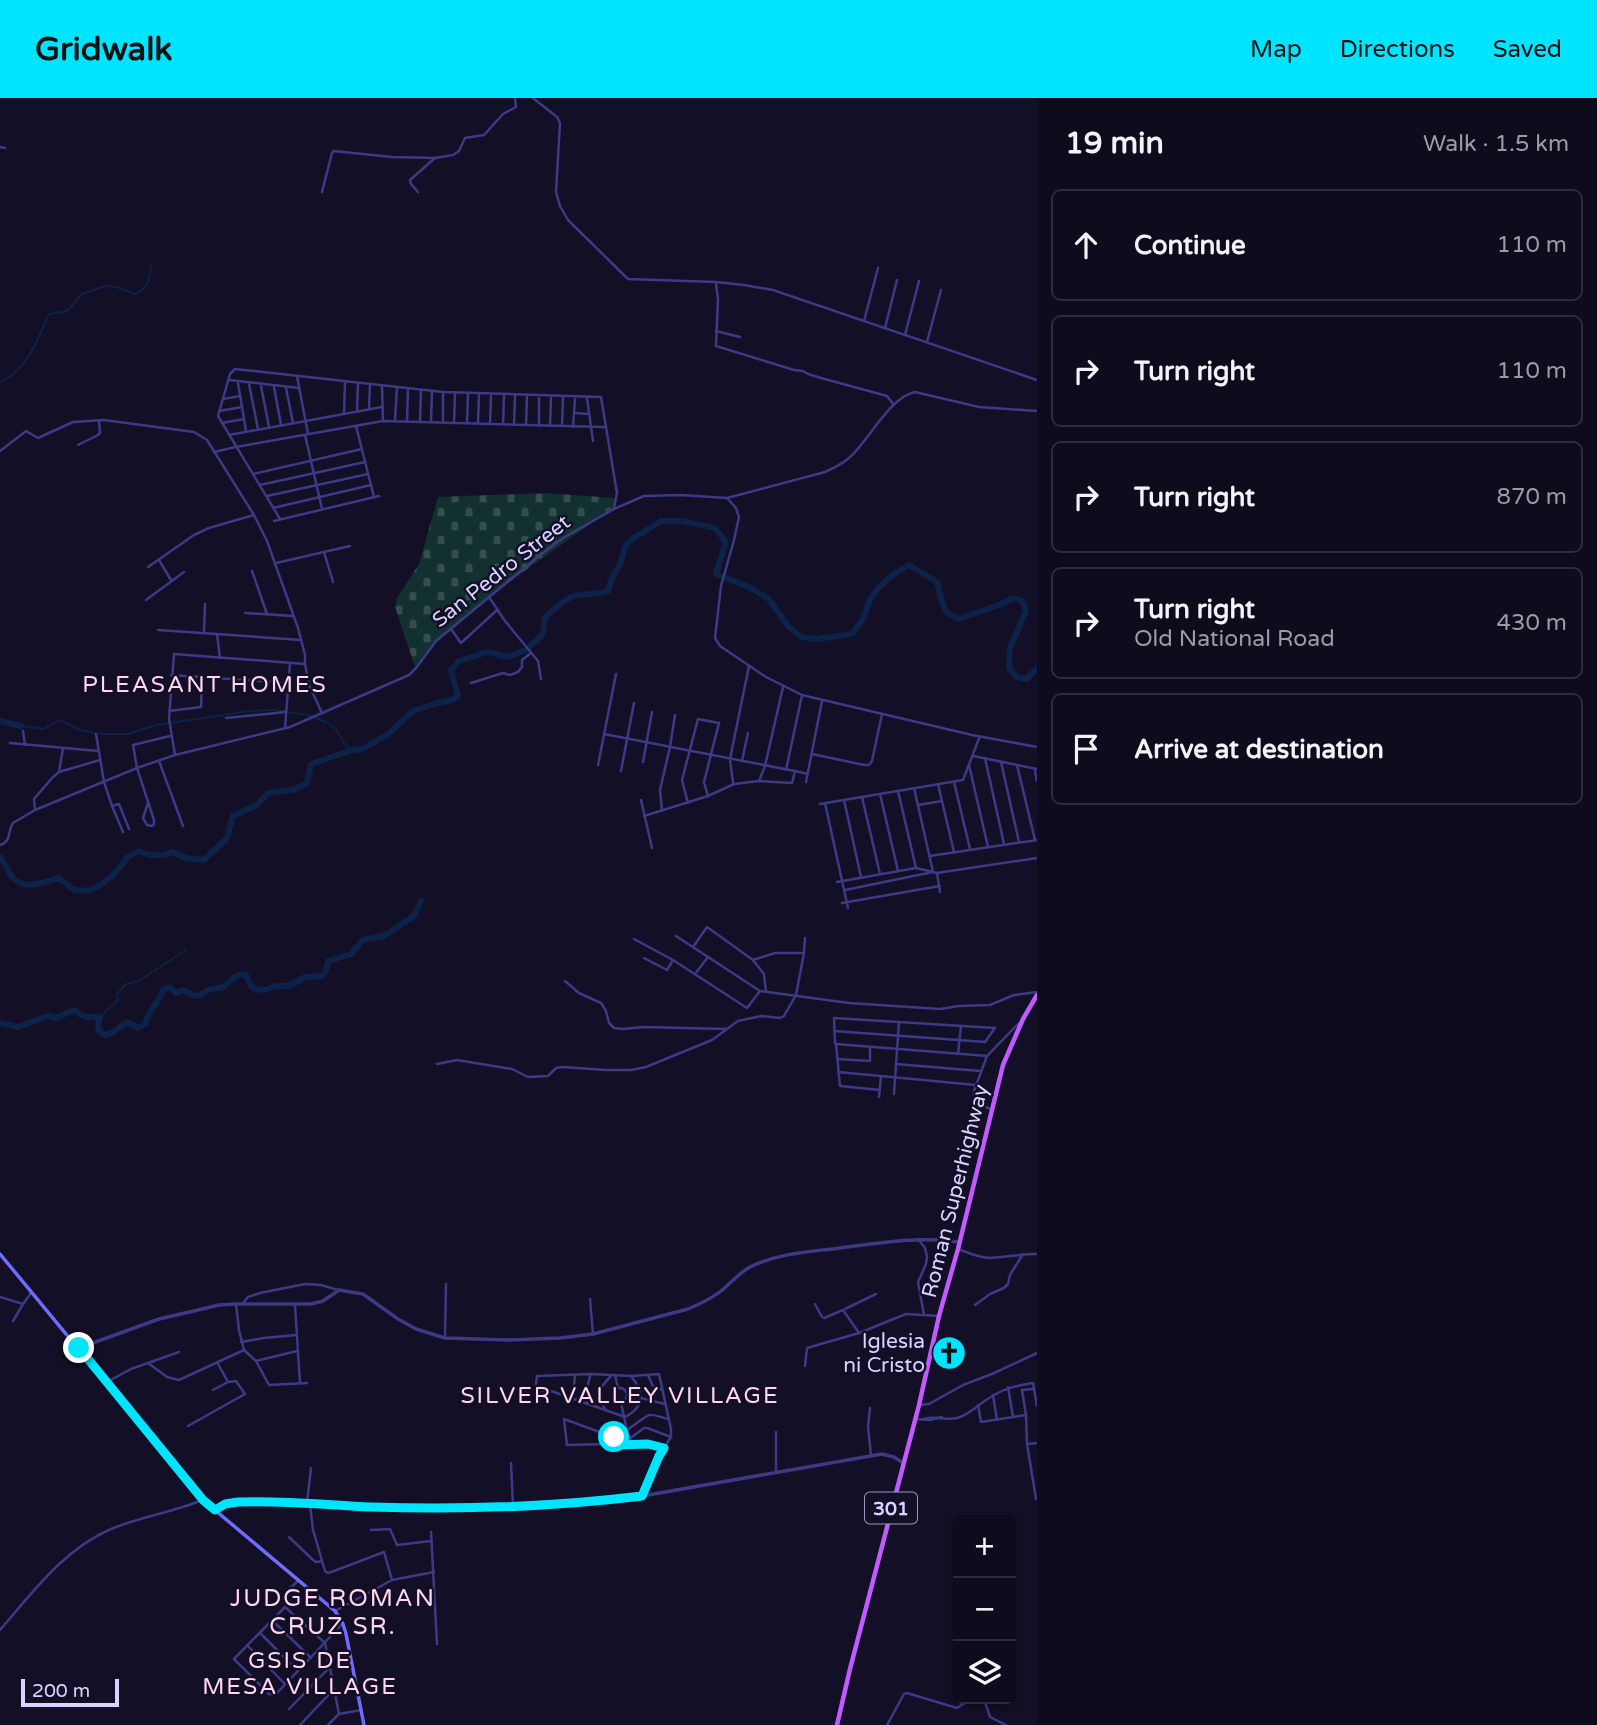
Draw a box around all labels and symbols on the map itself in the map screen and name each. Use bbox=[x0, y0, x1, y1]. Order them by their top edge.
street label: San Pedro Street bbox=[427, 510, 575, 633]
district label: PLEASANT HOMES bbox=[82, 671, 328, 699]
street label: Roman Superhighway bbox=[917, 1082, 994, 1300]
place label: Iglesia ni Cristo bbox=[843, 1329, 925, 1378]
route end bbox=[63, 1332, 94, 1363]
church icon: Iglesia ni Cristo bbox=[930, 1334, 968, 1372]
district label: SILVER VALLEY VILLAGE bbox=[460, 1382, 780, 1410]
route start bbox=[598, 1421, 629, 1452]
road number: 301 bbox=[865, 1492, 917, 1524]
district label: JUDGE ROMAN CRUZ SR. bbox=[230, 1584, 436, 1641]
district label: GSIS DE MESA VILLAGE bbox=[202, 1647, 398, 1701]
scale bar bbox=[21, 1676, 119, 1708]

